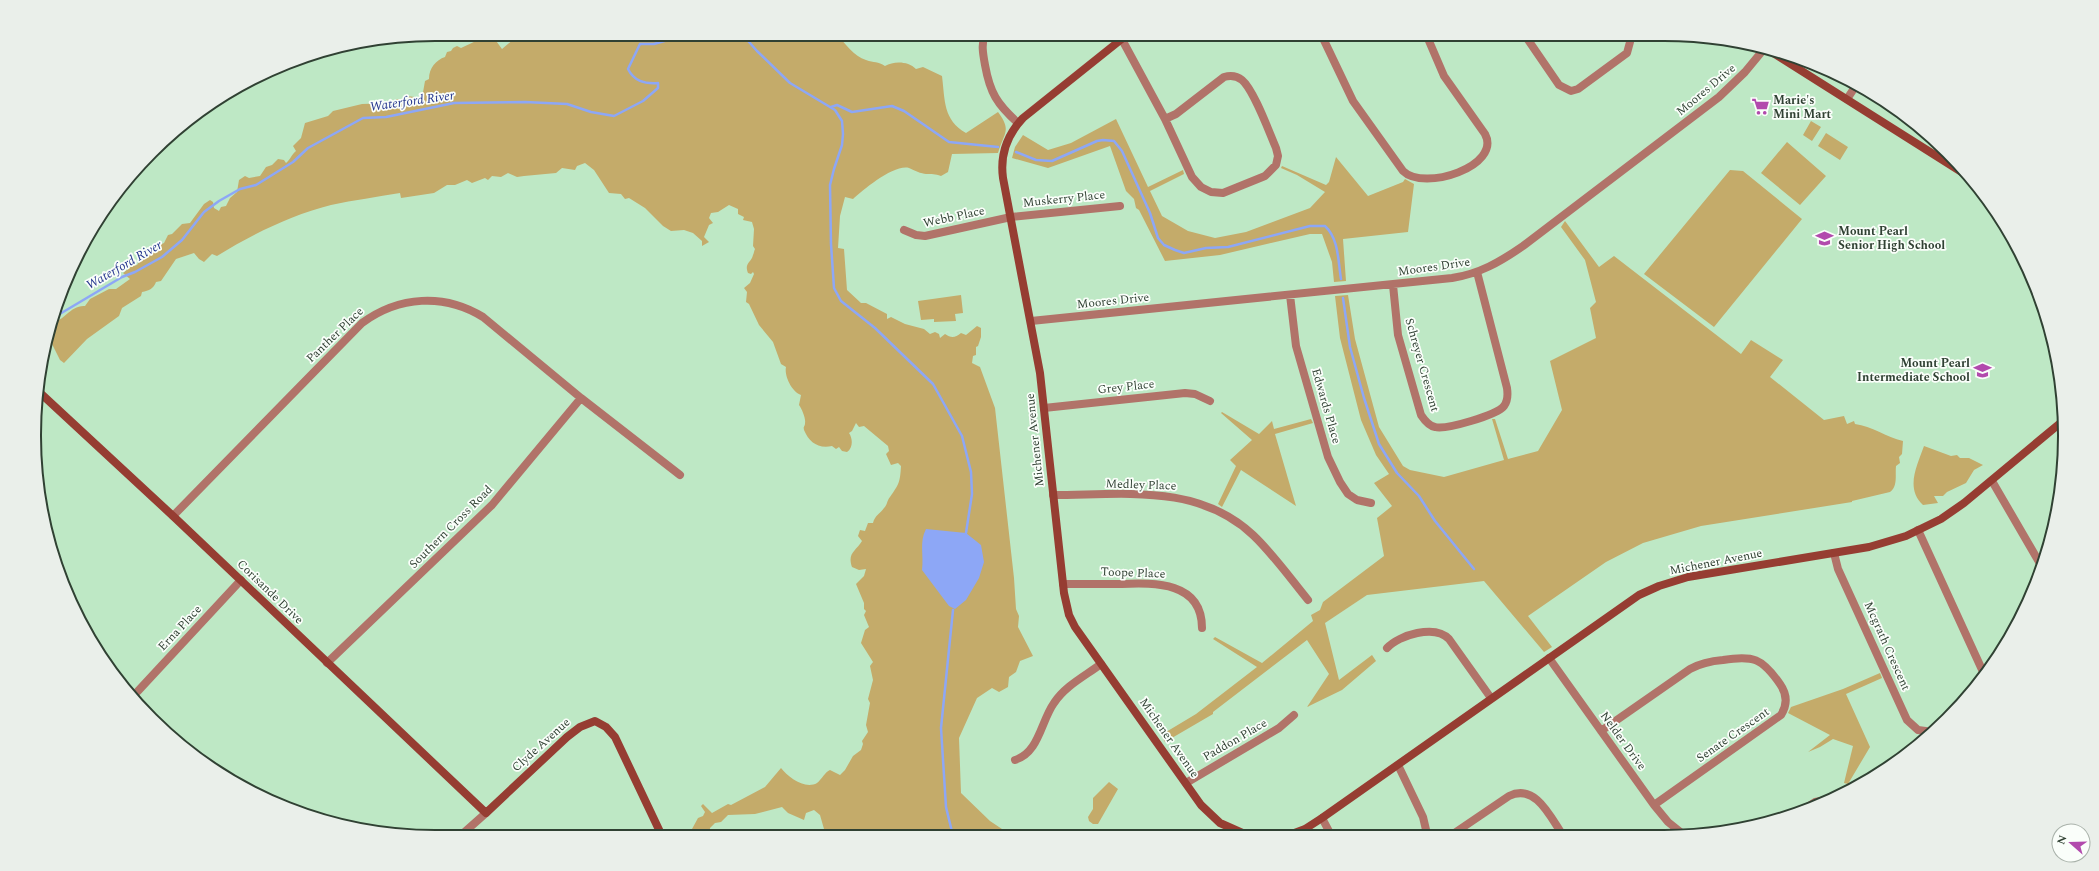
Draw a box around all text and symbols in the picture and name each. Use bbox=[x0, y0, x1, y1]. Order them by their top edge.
street label: Moores Drive bbox=[1672, 59, 1740, 121]
water label: Waterford River bbox=[369, 85, 456, 117]
place label: Marie's Mini Mart bbox=[1773, 91, 1832, 124]
supermarket icon: Marie's Mini Mart bbox=[1750, 97, 1770, 117]
street label: Muskerry Place bbox=[1022, 185, 1106, 213]
street label: Webb Place bbox=[922, 201, 987, 233]
place label: Mount Pearl Senior High School bbox=[1838, 222, 1945, 255]
school or university icon: Mount Pearl Senior High School bbox=[1815, 228, 1835, 248]
water label: Waterford River bbox=[82, 235, 166, 295]
street label: Moores Drive bbox=[1397, 253, 1471, 281]
street label: Moores Drive bbox=[1076, 288, 1150, 314]
street label: Panther Place bbox=[302, 302, 368, 367]
street label: Schreyer Crescent bbox=[1400, 316, 1444, 414]
place label: Mount Pearl Intermediate School bbox=[1857, 354, 1970, 387]
school or university icon: Mount Pearl Intermediate School bbox=[1973, 360, 1993, 380]
street label: Edwards Place bbox=[1306, 366, 1346, 446]
street label: Grey Place bbox=[1097, 375, 1156, 399]
street label: Michener Avenue bbox=[1021, 392, 1049, 488]
street label: Medley Place bbox=[1105, 474, 1177, 496]
street label: Southern Cross Road bbox=[405, 481, 497, 573]
street label: Michener Avenue bbox=[1668, 544, 1764, 580]
street label: Corisande Drive bbox=[232, 555, 308, 629]
street label: Toope Place bbox=[1100, 562, 1166, 584]
street label: Mcgrath Crescent bbox=[1859, 598, 1915, 694]
street label: Erna Place bbox=[154, 601, 207, 655]
street label: Michener Avenue bbox=[1134, 694, 1204, 782]
street label: Senate Crescent bbox=[1693, 703, 1773, 767]
street label: Nelder Drive bbox=[1595, 708, 1651, 774]
street label: Clyde Avenue bbox=[507, 713, 575, 777]
street label: Paddon Place bbox=[1199, 714, 1271, 766]
north arrow bbox=[2051, 823, 2091, 863]
text: N bbox=[2053, 833, 2072, 847]

